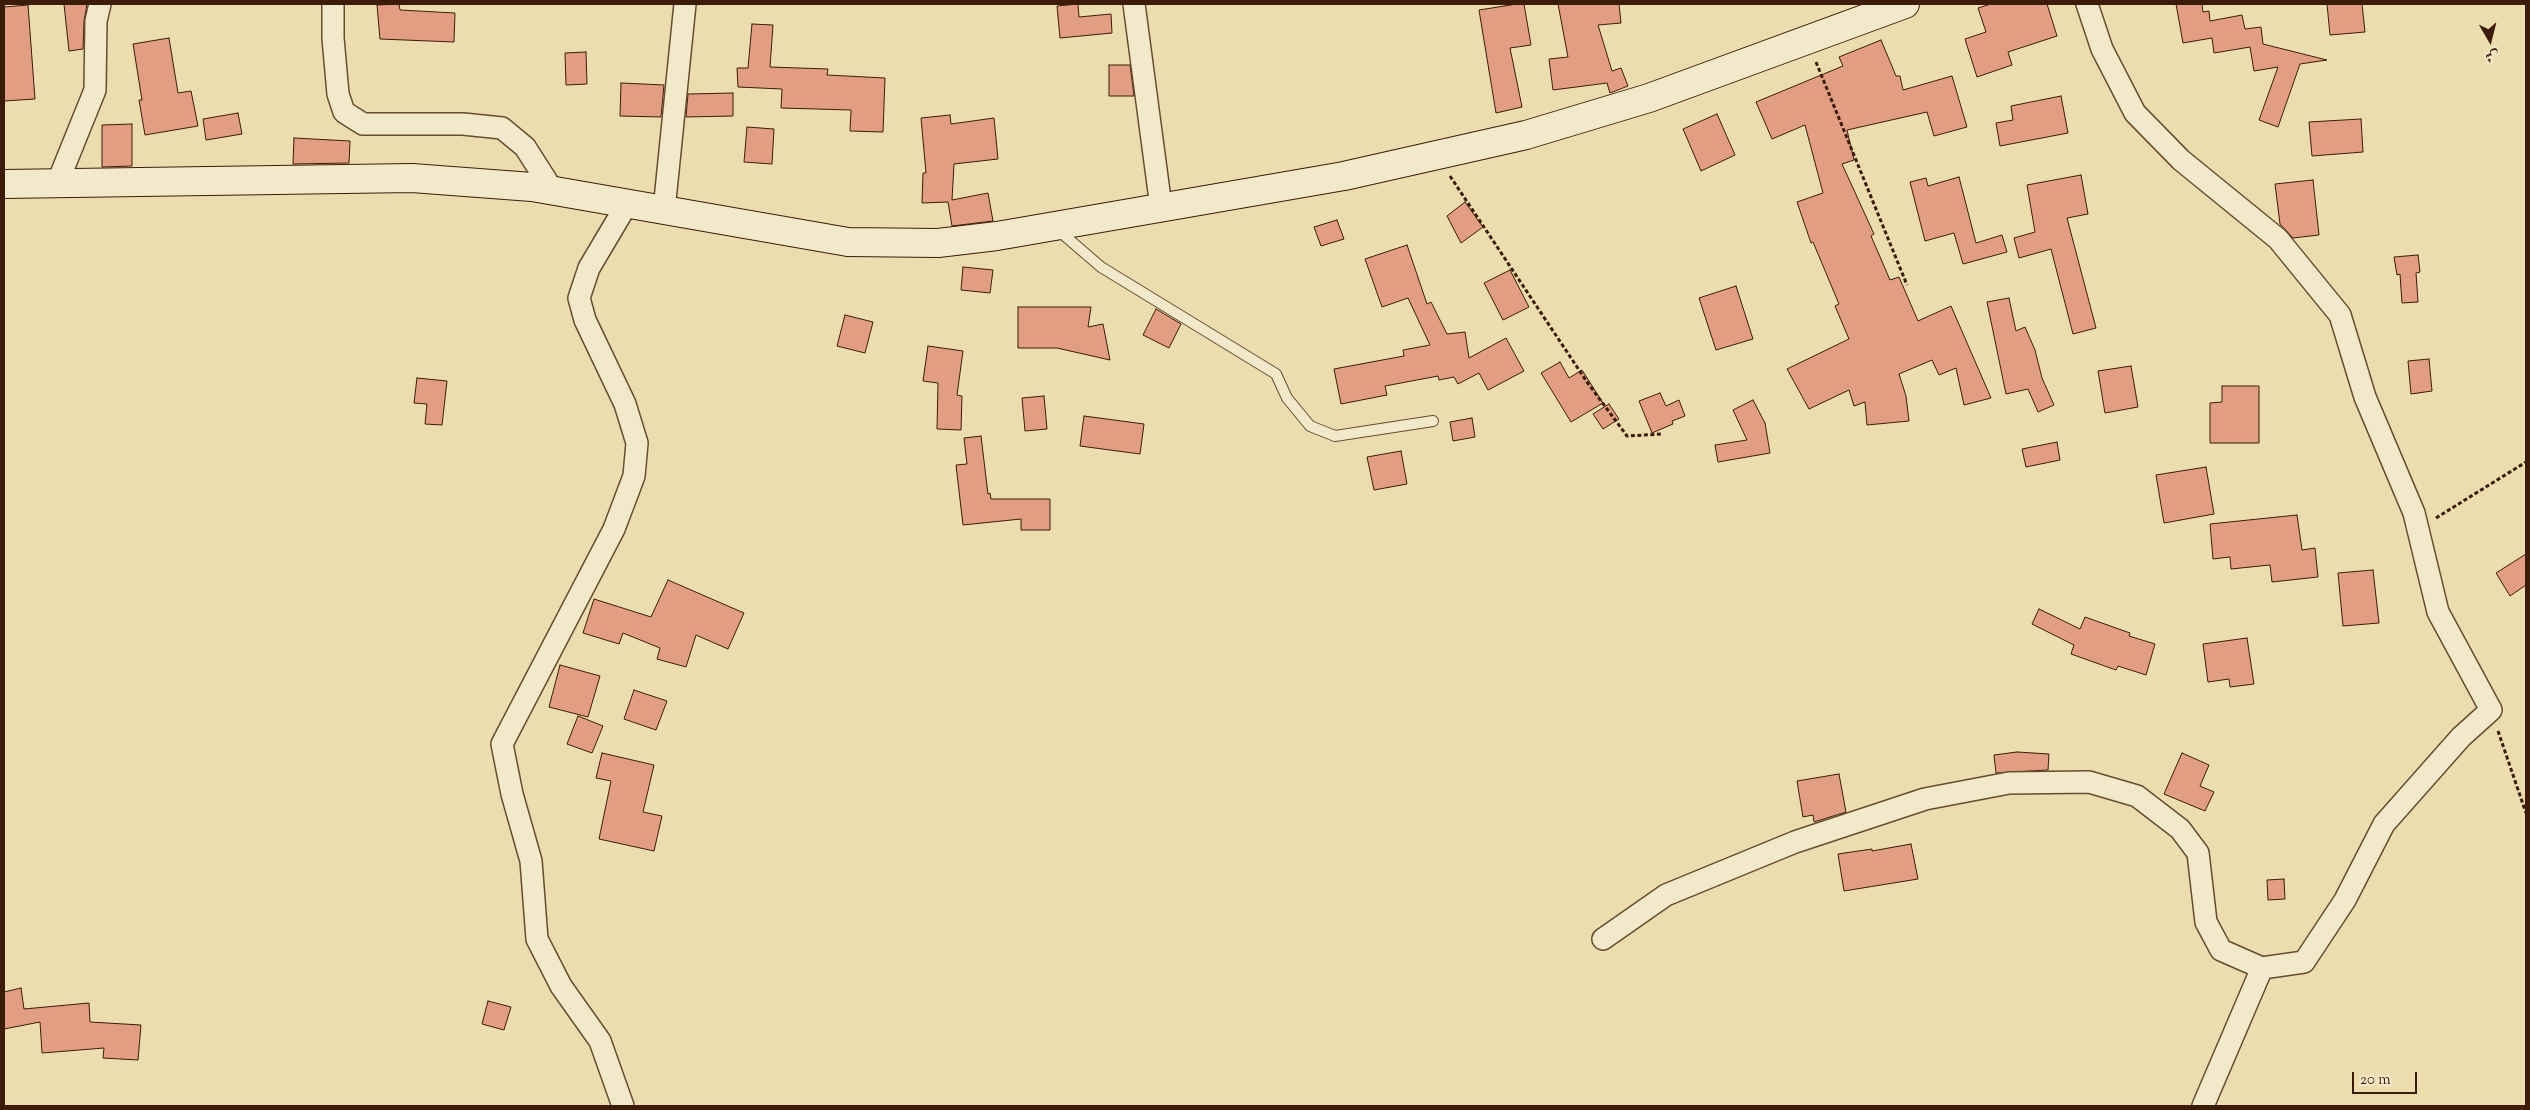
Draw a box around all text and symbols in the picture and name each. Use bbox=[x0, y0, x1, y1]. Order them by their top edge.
north arrow bbox=[2465, 15, 2515, 65]
text: ش bbox=[2484, 44, 2500, 66]
scale bar bbox=[2355, 1062, 2420, 1094]
text: 20 m bbox=[2360, 1070, 2391, 1091]

